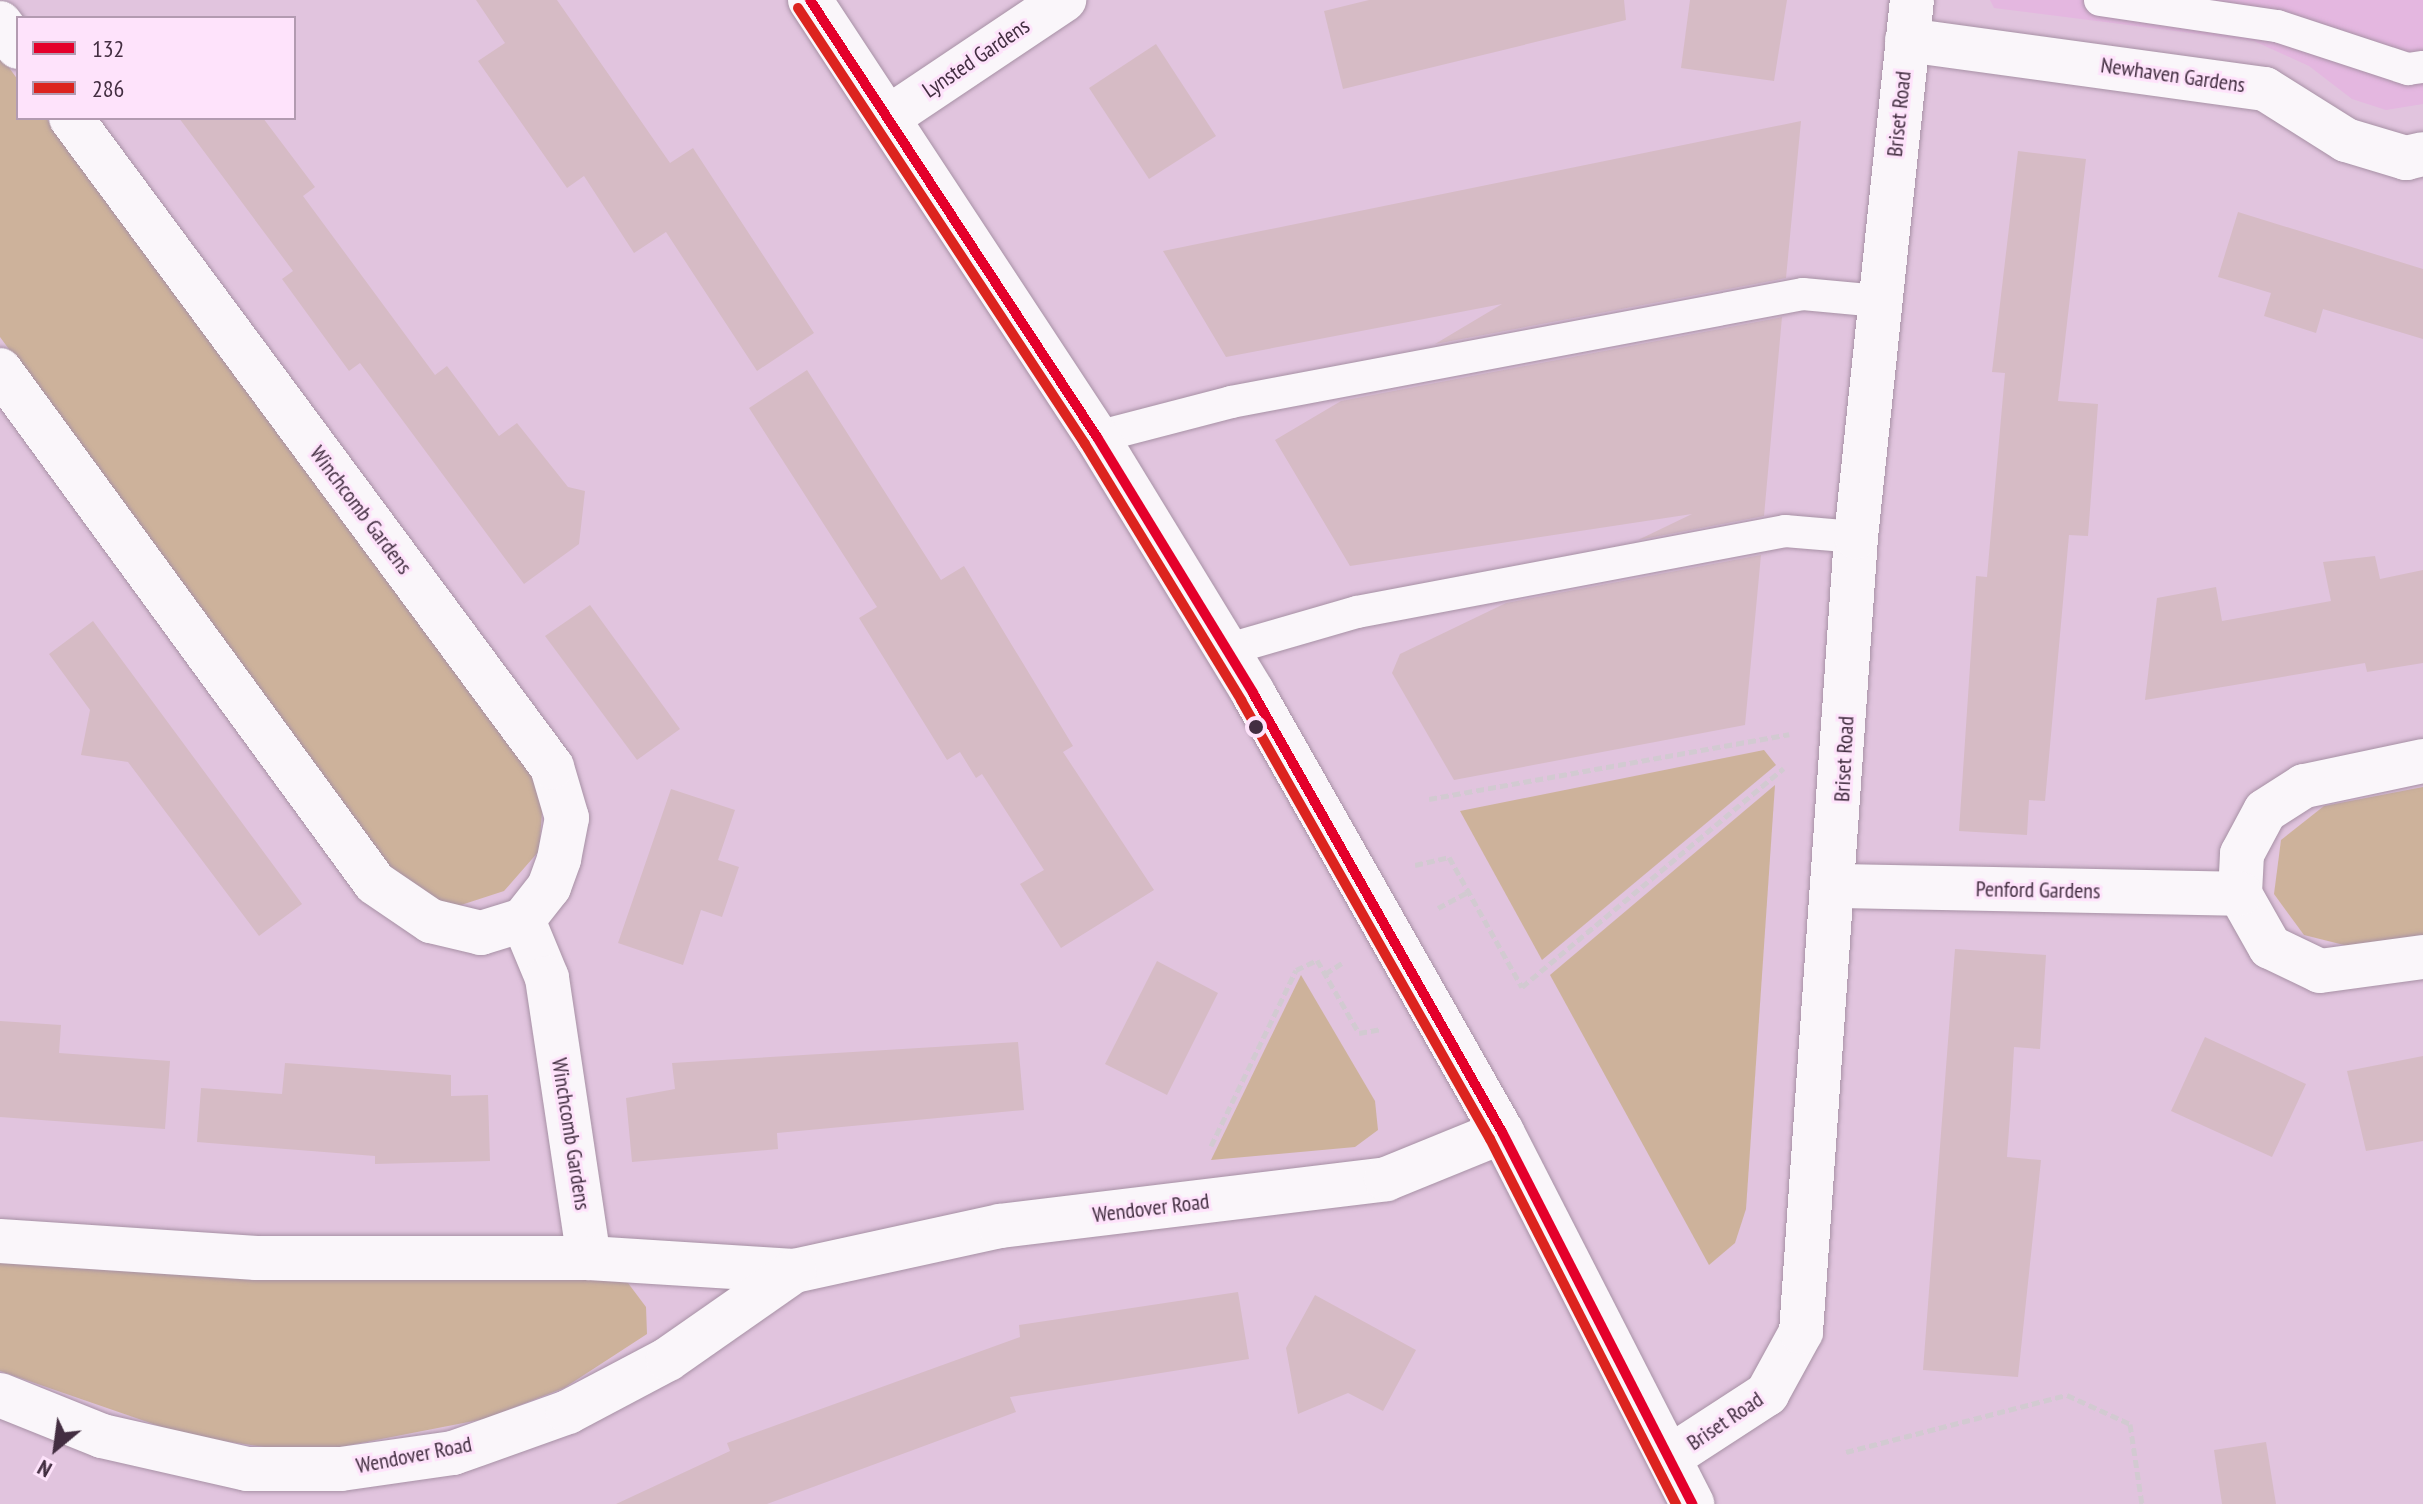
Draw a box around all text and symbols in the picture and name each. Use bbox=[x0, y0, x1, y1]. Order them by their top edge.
street label: Lynsted Gardens bbox=[918, 13, 1034, 103]
legend bbox=[16, 16, 296, 120]
text: 132 bbox=[92, 33, 124, 64]
street label: Newhaven Gardens bbox=[2099, 52, 2247, 98]
street label: Briset Road bbox=[1881, 70, 1917, 158]
text: 286 bbox=[92, 73, 124, 104]
street label: Winchcomb Gardens bbox=[304, 441, 418, 579]
street label: Briset Road bbox=[1829, 715, 1859, 803]
unlabelled marker bbox=[1248, 719, 1264, 735]
street label: Penford Gardens bbox=[1975, 876, 2101, 904]
street label: Winchcomb Gardens bbox=[546, 1056, 596, 1212]
street label: Wendover Road bbox=[1091, 1188, 1211, 1228]
street label: Briset Road bbox=[1682, 1386, 1768, 1456]
north arrow bbox=[16, 1408, 96, 1488]
street label: Wendover Road bbox=[354, 1431, 474, 1479]
text: N bbox=[32, 1454, 56, 1484]

